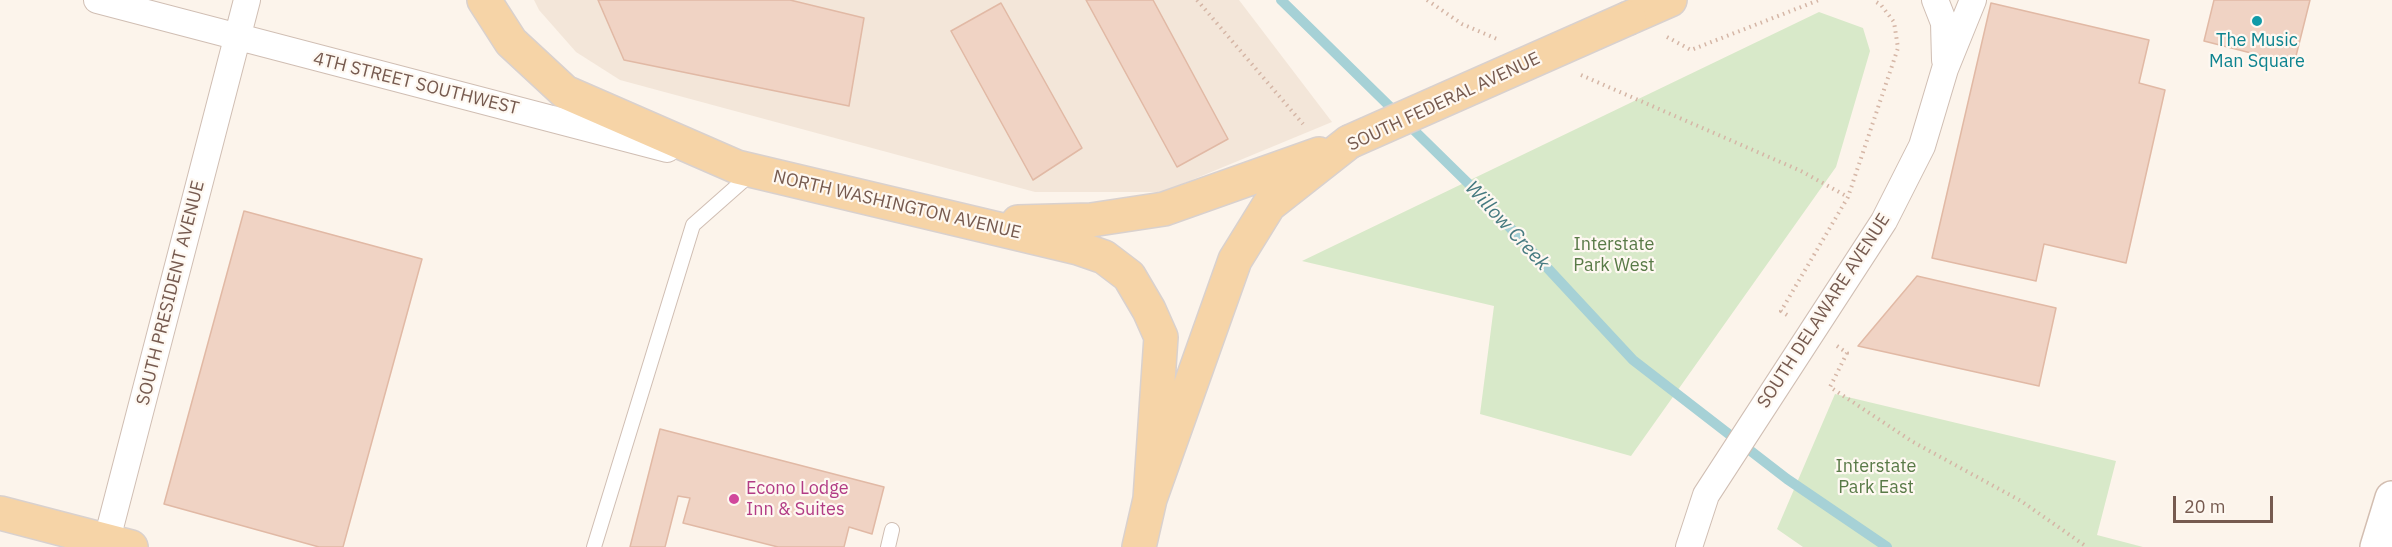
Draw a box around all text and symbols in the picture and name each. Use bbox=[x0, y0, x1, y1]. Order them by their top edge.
marker: The Music Man Square bbox=[2250, 14, 2264, 28]
place label: The Music Man Square bbox=[2209, 30, 2305, 72]
street label: 4TH STREET SOUTHWEST bbox=[311, 48, 521, 120]
street label: SOUTH FEDERAL AVENUE bbox=[1344, 48, 1544, 156]
street label: NORTH WASHINGTON AVENUE bbox=[771, 166, 1023, 244]
water label: Willow Creek bbox=[1460, 176, 1554, 276]
street label: SOUTH PRESIDENT AVENUE bbox=[133, 178, 209, 408]
street label: SOUTH DELAWARE AVENUE bbox=[1753, 210, 1895, 412]
park label: Interstate Park West bbox=[1573, 234, 1655, 276]
park label: Interstate Park East bbox=[1836, 456, 1916, 498]
place label: Econo Lodge Inn & Suites bbox=[746, 478, 849, 520]
scale bar bbox=[2176, 484, 2276, 522]
marker: Econo Lodge Inn & Suites bbox=[727, 492, 741, 506]
text: 20 m bbox=[2184, 495, 2226, 518]

